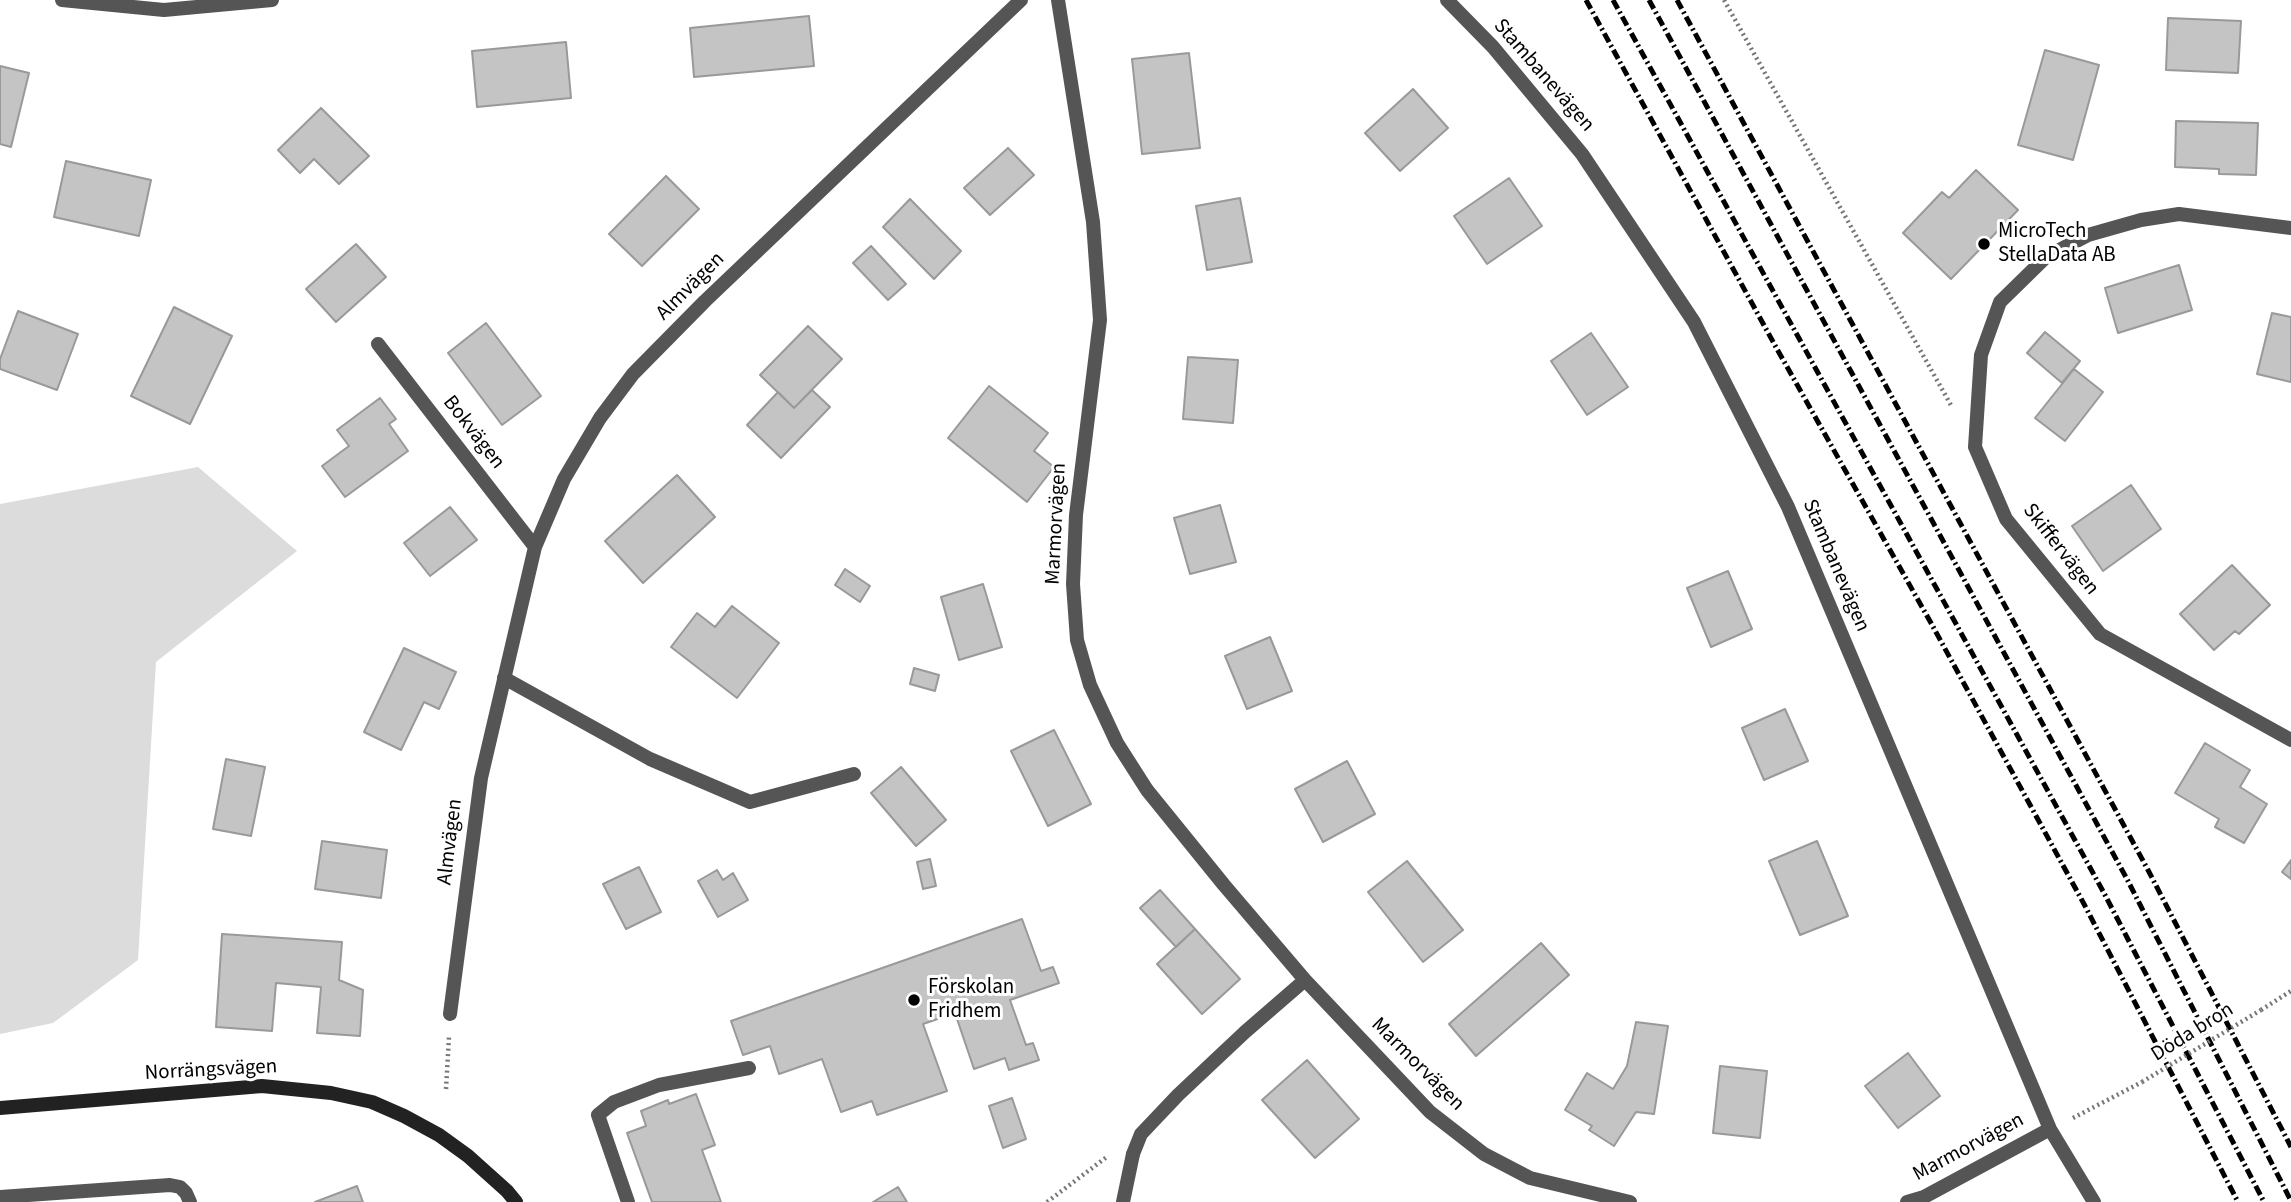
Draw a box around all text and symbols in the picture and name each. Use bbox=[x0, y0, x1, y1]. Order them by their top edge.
street label: Stambanevägen bbox=[1487, 14, 1599, 138]
place label: MicroTech StellaData AB bbox=[1998, 219, 2116, 269]
marker: MicroTech StellaData AB bbox=[1976, 236, 1992, 252]
street label: Almvägen bbox=[652, 248, 730, 326]
street label: Bokvägen bbox=[437, 391, 509, 475]
street label: Marmorvägen bbox=[1041, 462, 1073, 586]
street label: Stambanevägen bbox=[1796, 496, 1874, 636]
street label: Skiffervägen bbox=[2016, 499, 2104, 601]
street label: Almvägen bbox=[433, 798, 469, 886]
place label: Förskolan Fridhem bbox=[928, 975, 1014, 1025]
marker: Förskolan Fridhem bbox=[906, 992, 922, 1008]
street label: Döda bron bbox=[2147, 998, 2239, 1068]
street label: Marmorvägen bbox=[1365, 1013, 1469, 1117]
street label: Norrängsvägen bbox=[144, 1055, 278, 1087]
street label: Marmorvägen bbox=[1909, 1108, 2029, 1188]

